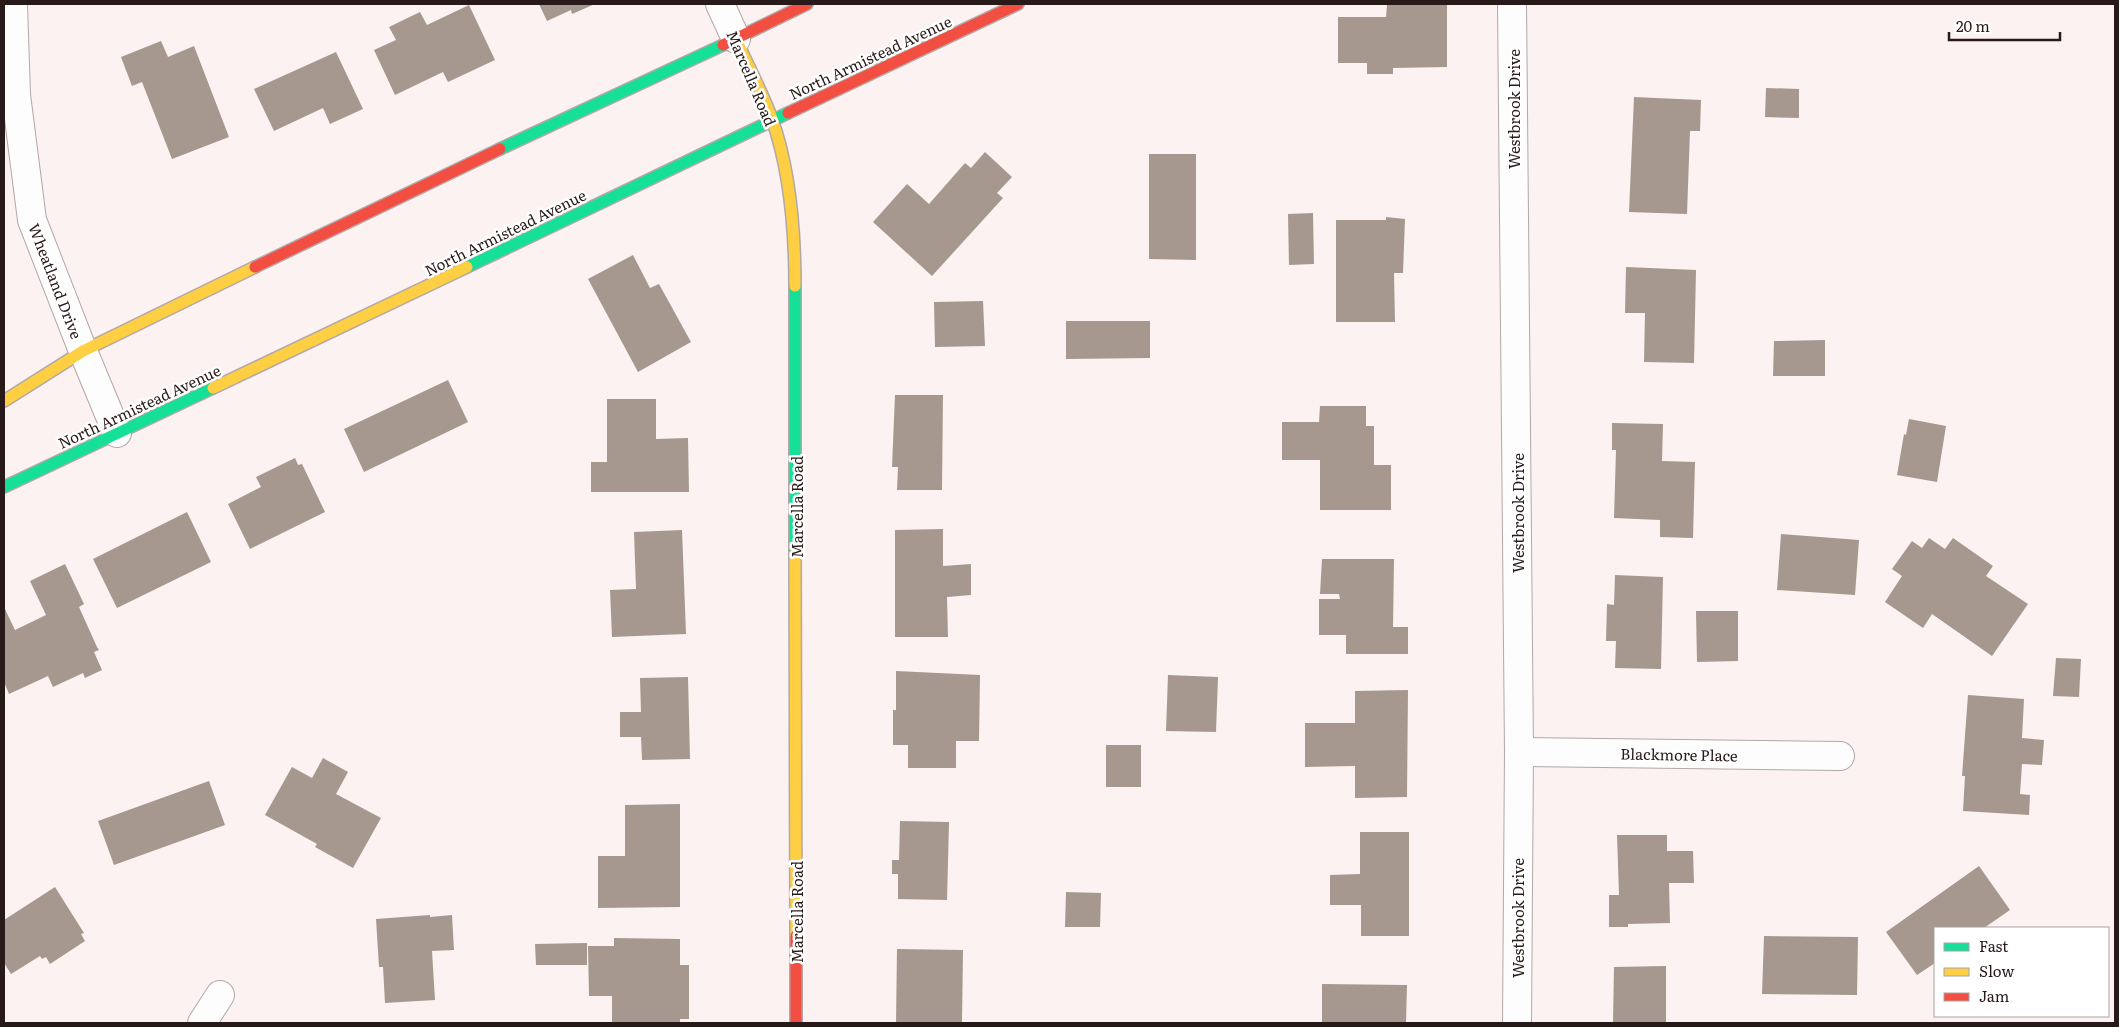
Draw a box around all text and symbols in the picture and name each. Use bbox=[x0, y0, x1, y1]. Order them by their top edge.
street label: North Armistead Avenue bbox=[785, 9, 955, 105]
scale bar bbox=[1949, 10, 2060, 42]
text: 20 m bbox=[1956, 14, 1990, 37]
street label: Marcella Road bbox=[721, 27, 783, 129]
street label: Westbrook Drive bbox=[1502, 49, 1525, 169]
street label: North Armistead Avenue bbox=[420, 183, 590, 281]
street label: Wheatland Drive bbox=[23, 220, 89, 342]
street label: North Armistead Avenue bbox=[54, 358, 224, 454]
street label: Westbrook Drive bbox=[1506, 453, 1529, 573]
street label: Marcella Road bbox=[785, 456, 808, 558]
street label: Blackmore Place bbox=[1620, 741, 1738, 767]
street label: Westbrook Drive bbox=[1506, 858, 1529, 978]
street label: Marcella Road bbox=[785, 861, 808, 963]
legend bbox=[1934, 927, 2109, 1017]
text: Fast bbox=[1979, 934, 2008, 957]
text: Slow bbox=[1979, 959, 2014, 982]
text: Jam bbox=[1979, 984, 2010, 1007]

